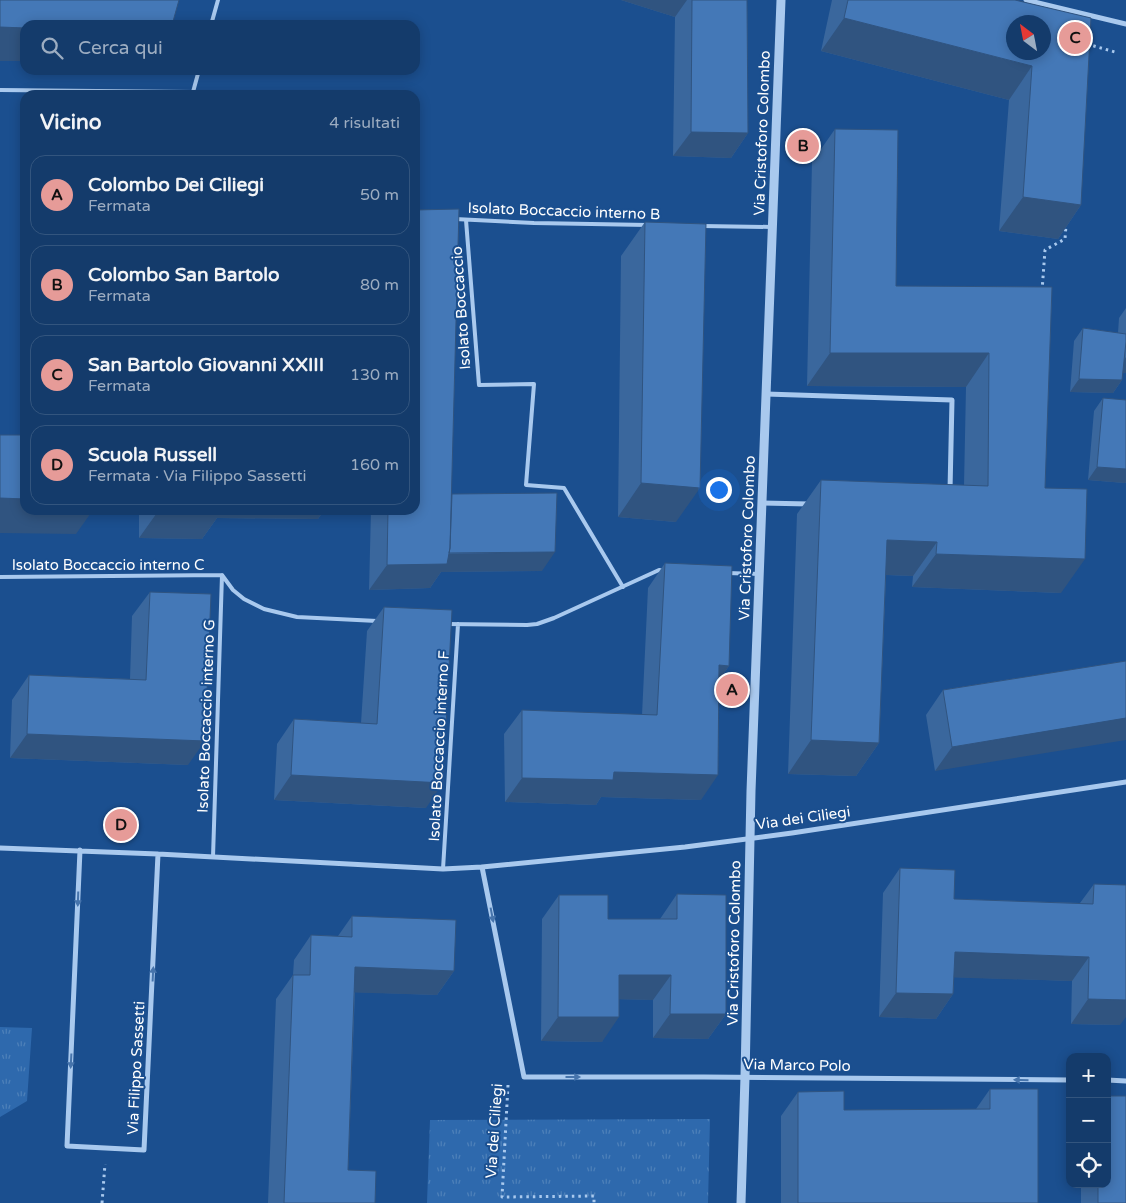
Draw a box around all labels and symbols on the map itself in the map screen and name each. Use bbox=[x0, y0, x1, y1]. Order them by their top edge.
north arrow bbox=[1006, 15, 1051, 60]
pin: C bbox=[1059, 19, 1091, 57]
street label: Via Cristoforo Colombo bbox=[750, 50, 774, 216]
pin: B bbox=[787, 127, 819, 165]
street label: Isolato Boccaccio interno B bbox=[467, 199, 661, 223]
street label: Isolato Boccaccio bbox=[448, 246, 474, 370]
street label: Via Cristoforo Colombo bbox=[735, 455, 759, 621]
your location bbox=[706, 477, 732, 503]
street label: Isolato Boccaccio interno C bbox=[12, 556, 204, 574]
street label: Isolato Boccaccio interno G bbox=[194, 619, 218, 813]
street label: Isolato Boccaccio interno F bbox=[425, 650, 453, 842]
pin: A bbox=[716, 671, 748, 709]
street label: Via dei Ciliegi bbox=[755, 802, 851, 834]
pin: D bbox=[105, 806, 137, 844]
street label: Via Cristoforo Colombo bbox=[724, 860, 744, 1026]
one-way arrow bbox=[74, 891, 82, 907]
one-way arrow bbox=[488, 907, 496, 923]
one-way arrow bbox=[149, 966, 157, 982]
street label: Via Filippo Sassetti bbox=[124, 1001, 148, 1135]
one-way arrow bbox=[67, 1054, 75, 1070]
street label: Via Marco Polo bbox=[743, 1055, 851, 1075]
one-way arrow bbox=[565, 1073, 581, 1081]
one-way arrow bbox=[1013, 1075, 1029, 1083]
street label: Via dei Ciliegi bbox=[482, 1083, 506, 1179]

